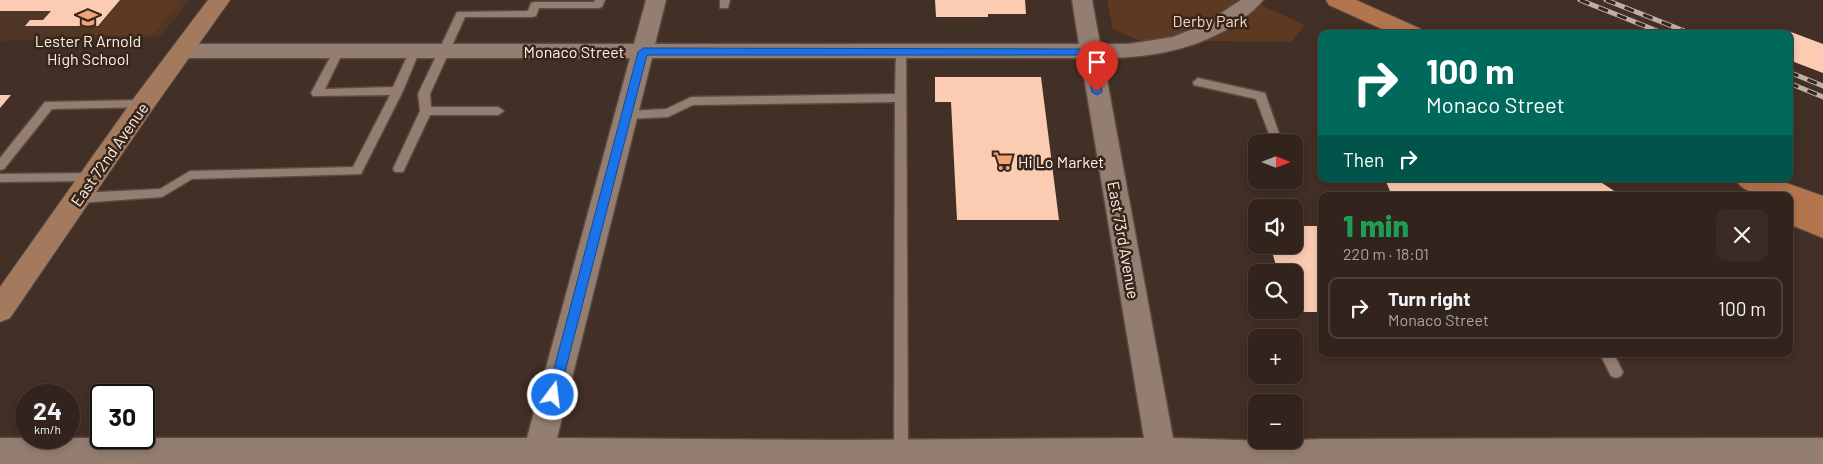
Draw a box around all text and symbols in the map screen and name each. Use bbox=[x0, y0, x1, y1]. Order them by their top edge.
school or university icon: Lester R Arnold High School bbox=[77, 7, 99, 29]
park label: Derby Park bbox=[1173, 11, 1247, 30]
place label: Lester R Arnold High School bbox=[35, 31, 141, 68]
pin bbox=[1076, 41, 1118, 92]
street label: Monaco Street bbox=[524, 42, 624, 61]
icon: arrive bbox=[1083, 48, 1111, 76]
text: 100 m bbox=[1426, 49, 1515, 91]
icon: right bbox=[1343, 50, 1408, 115]
text: Monaco Street bbox=[1426, 91, 1565, 117]
street label: East 72nd Avenue bbox=[66, 99, 152, 209]
north arrow bbox=[1248, 134, 1302, 189]
map controls bbox=[1248, 134, 1303, 449]
icon: right bbox=[1394, 145, 1422, 173]
text: Then bbox=[1343, 148, 1384, 171]
supermarket icon: Hi Lo Market bbox=[992, 150, 1014, 172]
place label: Hi Lo Market bbox=[1018, 152, 1104, 171]
street label: East 73rd Avenue bbox=[1104, 180, 1144, 300]
button: sound bbox=[1248, 199, 1303, 254]
text: 1 min bbox=[1343, 207, 1409, 243]
button: close bbox=[1716, 209, 1768, 261]
text: 220 m · 18:01 bbox=[1343, 244, 1429, 263]
button: search bbox=[1248, 264, 1303, 319]
text: Turn right bbox=[1388, 287, 1470, 310]
icon: right bbox=[1345, 294, 1373, 322]
text: 100 m bbox=[1718, 297, 1766, 320]
text: Monaco Street bbox=[1388, 310, 1489, 329]
button: + bbox=[1248, 329, 1303, 384]
position arrow bbox=[526, 368, 578, 420]
speed limit sign: 30 bbox=[90, 384, 155, 449]
button: − bbox=[1248, 394, 1303, 449]
text: 24 bbox=[33, 395, 62, 425]
text: km/h bbox=[34, 422, 61, 436]

